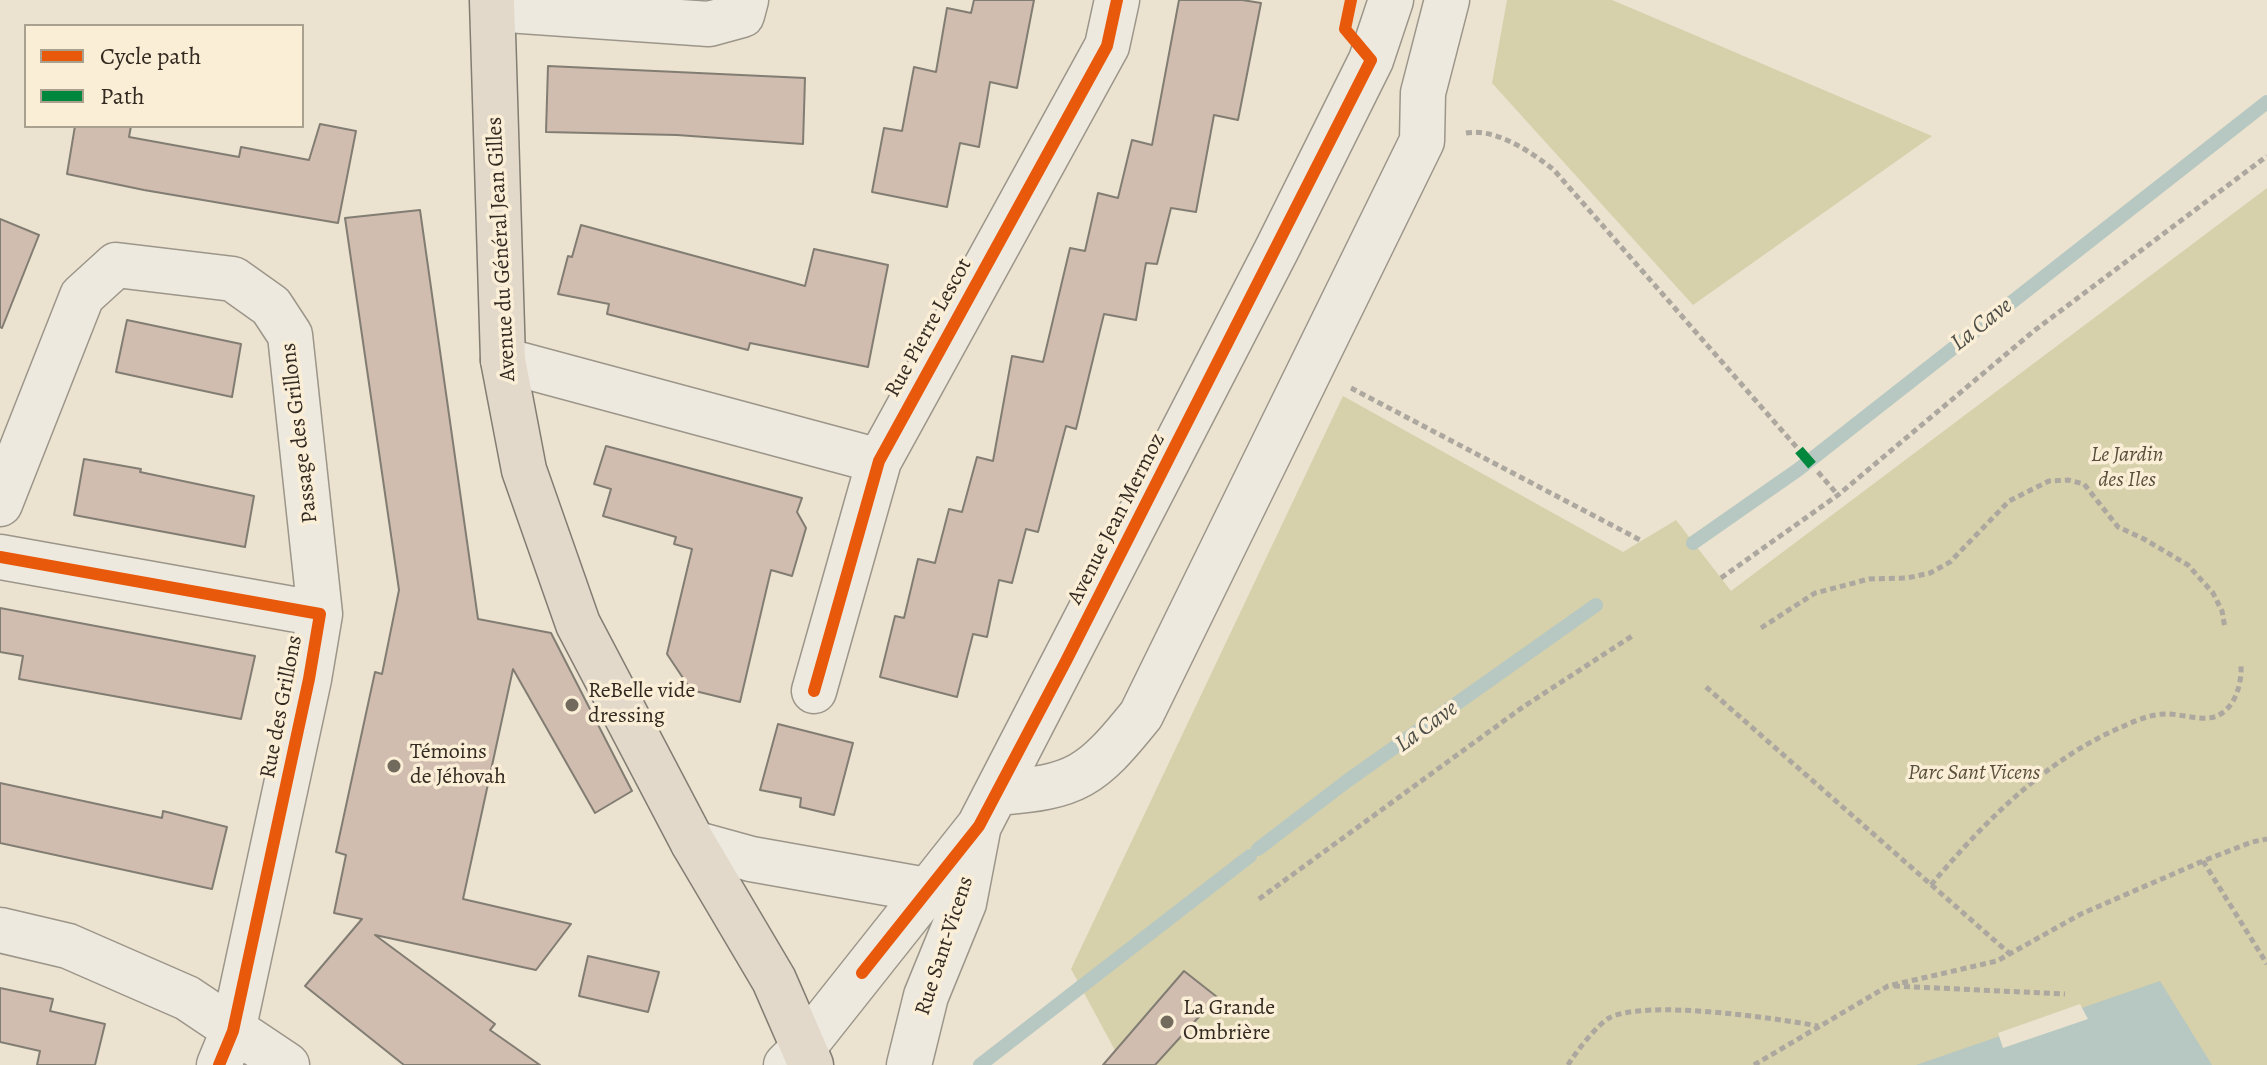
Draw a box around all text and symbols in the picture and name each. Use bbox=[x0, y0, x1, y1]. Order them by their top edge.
legend bbox=[24, 24, 304, 128]
text: Cycle path bbox=[100, 40, 201, 72]
text: Path bbox=[100, 80, 145, 112]
street label: Avenue du Général Jean Gilles bbox=[482, 116, 522, 382]
street label: Rue Pierre Lescot bbox=[880, 254, 978, 402]
water label: La Cave bbox=[1946, 292, 2018, 358]
street label: Passage des Grillons bbox=[276, 341, 324, 525]
street label: Avenue Jean Mermoz bbox=[1062, 429, 1172, 609]
park label: Le Jardin des Iles bbox=[2091, 443, 2163, 494]
street label: Rue des Grillons bbox=[255, 633, 309, 781]
place label: ReBelle vide dressing bbox=[588, 679, 695, 730]
water label: La Cave bbox=[1390, 695, 1464, 759]
marker: ReBelle vide dressing bbox=[563, 696, 581, 714]
place label: Témoins de Jéhovah bbox=[410, 740, 506, 792]
marker: Témoins de Jéhovah bbox=[385, 757, 403, 775]
park label: Parc Sant Vicens bbox=[1908, 761, 2040, 787]
street label: Rue Sant-Vicens bbox=[910, 873, 980, 1019]
place label: La Grande Ombrière bbox=[1183, 996, 1275, 1048]
marker: La Grande Ombrière bbox=[1158, 1013, 1176, 1031]

